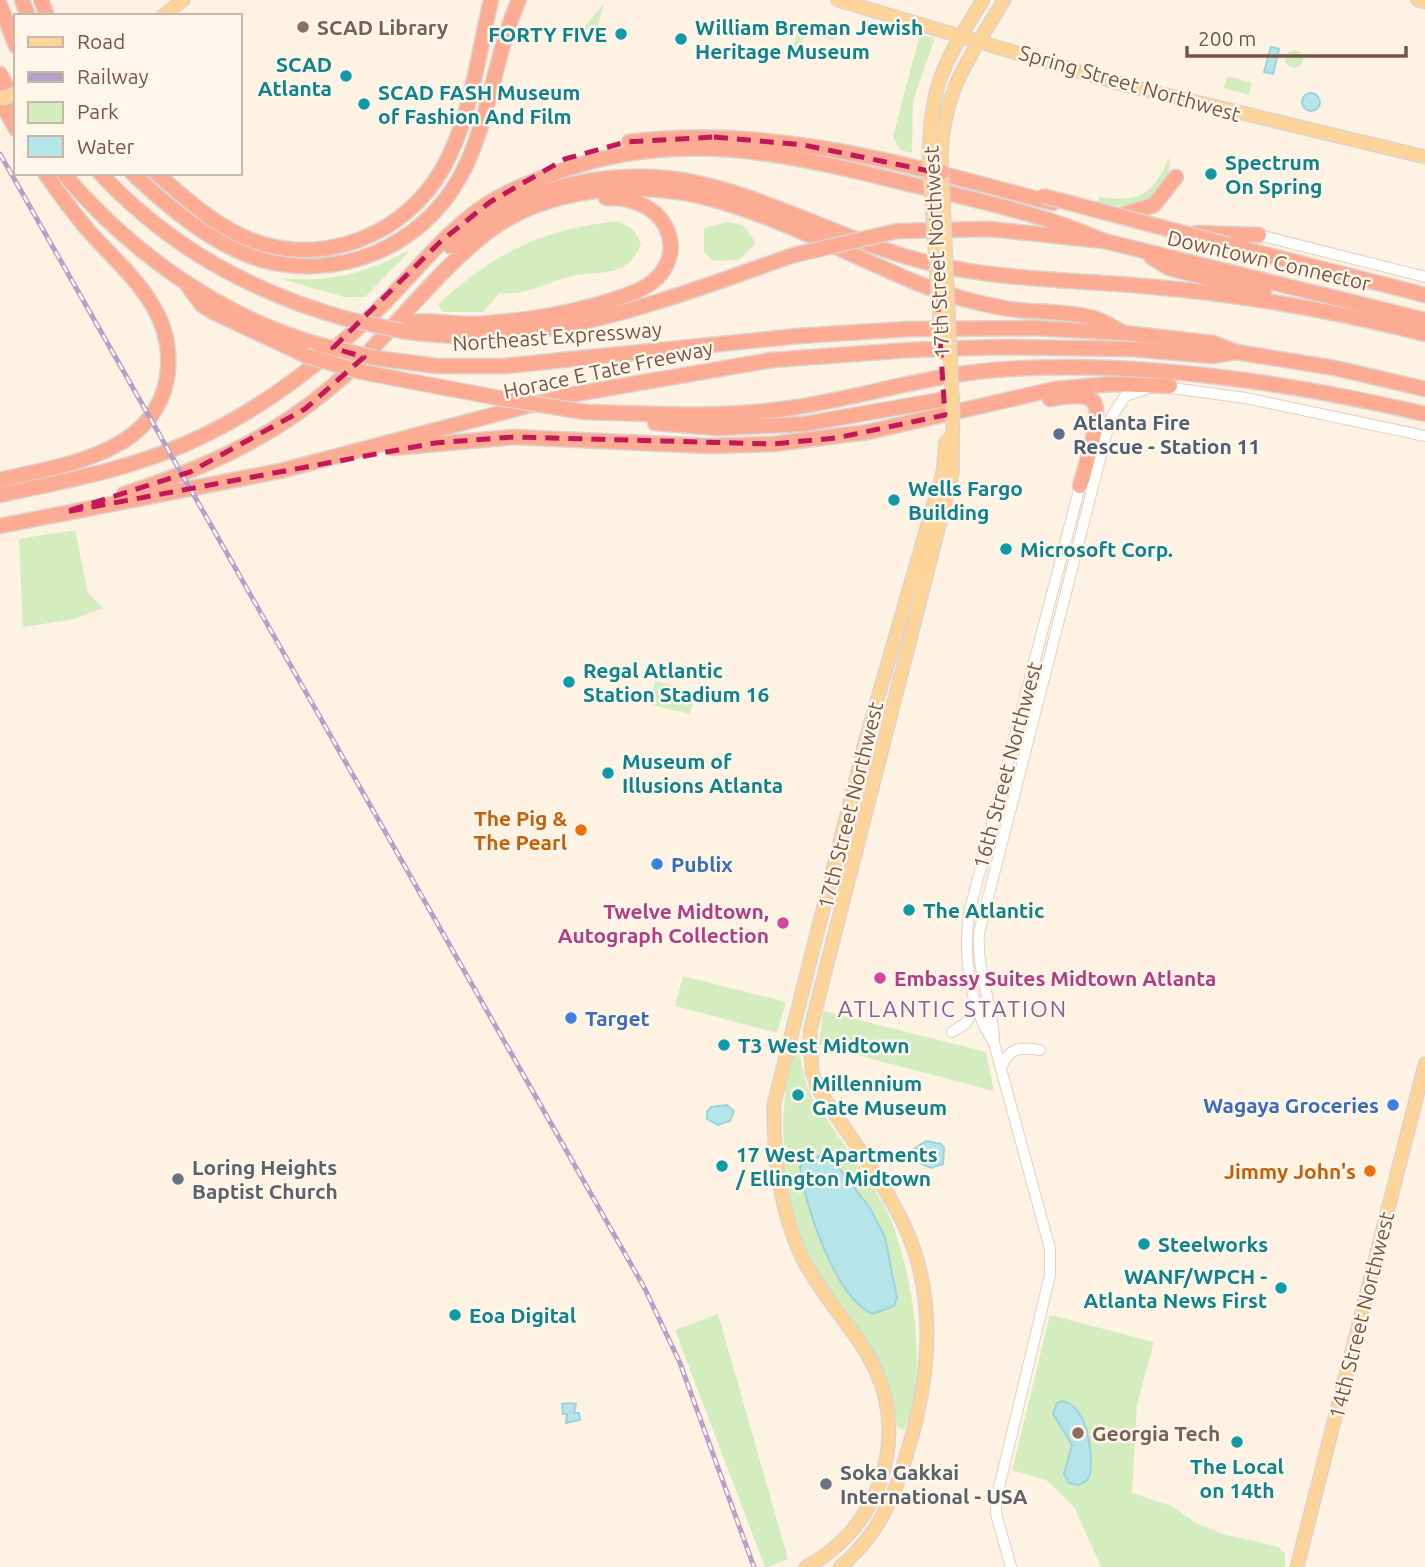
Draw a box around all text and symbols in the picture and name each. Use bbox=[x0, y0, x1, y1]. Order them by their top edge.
legend bbox=[14, 14, 242, 175]
scale bar bbox=[1187, 14, 1406, 58]
place label: SCAD Library bbox=[317, 15, 448, 39]
place label: William Breman Jewish Heritage Museum bbox=[695, 15, 923, 63]
marker: SCAD Library bbox=[295, 19, 311, 35]
place label: FORTY FIVE bbox=[488, 22, 607, 46]
marker: FORTY FIVE bbox=[613, 26, 629, 42]
text: 200 m bbox=[1198, 26, 1256, 50]
text: Road bbox=[77, 29, 125, 53]
marker: William Breman Jewish Heritage Museum bbox=[673, 31, 689, 47]
street label: Spring Street Northwest bbox=[1016, 40, 1244, 126]
place label: SCAD Atlanta bbox=[258, 52, 332, 100]
text: Railway bbox=[77, 64, 149, 88]
marker: SCAD Atlanta bbox=[338, 68, 354, 84]
place label: SCAD FASH Museum of Fashion And Film bbox=[378, 80, 580, 128]
marker: SCAD FASH Museum of Fashion And Film bbox=[356, 96, 372, 112]
text: Park bbox=[77, 99, 119, 123]
text: Water bbox=[77, 134, 135, 158]
street label: 17th Street Northwest bbox=[918, 145, 954, 359]
place label: Spectrum On Spring bbox=[1225, 150, 1322, 198]
marker: Spectrum On Spring bbox=[1203, 166, 1219, 182]
street label: Downtown Connector bbox=[1165, 225, 1373, 295]
street label: Northeast Expressway bbox=[451, 317, 663, 355]
street label: Horace E Tate Freeway bbox=[501, 335, 715, 403]
place label: Atlanta Fire Rescue - Station 11 bbox=[1073, 410, 1260, 458]
marker: Atlanta Fire Rescue - Station 11 bbox=[1051, 426, 1067, 442]
place label: Wells Fargo Building bbox=[908, 476, 1023, 524]
marker: Wells Fargo Building bbox=[886, 492, 902, 508]
place label: Microsoft Corp. bbox=[1020, 537, 1173, 561]
marker: Microsoft Corp. bbox=[998, 541, 1014, 557]
place label: Regal Atlantic Station Stadium 16 bbox=[583, 658, 770, 706]
street label: 16th Street Northwest bbox=[968, 659, 1046, 871]
marker: Regal Atlantic Station Stadium 16 bbox=[561, 674, 577, 690]
street label: 17th Street Northwest bbox=[813, 699, 887, 911]
place label: Museum of Illusions Atlanta bbox=[622, 749, 783, 797]
marker: Museum of Illusions Atlanta bbox=[600, 765, 616, 781]
place label: The Pig & The Pearl bbox=[474, 806, 567, 854]
marker: The Pig & The Pearl bbox=[573, 822, 589, 838]
place label: Publix bbox=[671, 852, 733, 876]
marker: Publix bbox=[649, 856, 665, 872]
place label: The Atlantic bbox=[923, 898, 1044, 922]
place label: Twelve Midtown, Autograph Collection bbox=[558, 899, 769, 947]
marker: The Atlantic bbox=[901, 902, 917, 918]
marker: Twelve Midtown, Autograph Collection bbox=[775, 915, 791, 931]
place label: Embassy Suites Midtown Atlanta bbox=[894, 966, 1217, 990]
marker: Embassy Suites Midtown Atlanta bbox=[872, 970, 888, 986]
district label: ATLANTIC STATION bbox=[838, 996, 1068, 1021]
place label: Target bbox=[585, 1006, 650, 1030]
marker: Target bbox=[563, 1010, 579, 1026]
place label: T3 West Midtown bbox=[738, 1033, 910, 1057]
marker: T3 West Midtown bbox=[716, 1037, 732, 1053]
place label: Millennium Gate Museum bbox=[812, 1071, 947, 1119]
marker: Millennium Gate Museum bbox=[790, 1087, 806, 1103]
place label: Wagaya Groceries bbox=[1203, 1093, 1379, 1117]
marker: Wagaya Groceries bbox=[1385, 1097, 1401, 1113]
place label: 17 West Apartments / Ellington Midtown bbox=[735, 1142, 938, 1190]
place label: Loring Heights Baptist Church bbox=[192, 1155, 338, 1203]
marker: 17 West Apartments / Ellington Midtown bbox=[714, 1158, 730, 1174]
place label: Jimmy John's bbox=[1224, 1159, 1356, 1183]
marker: Jimmy John's bbox=[1362, 1163, 1378, 1179]
marker: Loring Heights Baptist Church bbox=[170, 1171, 186, 1187]
street label: 14th Street Northwest bbox=[1324, 1209, 1398, 1421]
place label: Steelworks bbox=[1158, 1232, 1268, 1256]
marker: Steelworks bbox=[1136, 1236, 1152, 1252]
place label: WANF/WPCH - Atlanta News First bbox=[1083, 1264, 1267, 1312]
marker: WANF/WPCH - Atlanta News First bbox=[1273, 1280, 1289, 1296]
place label: Eoa Digital bbox=[469, 1303, 576, 1327]
marker: Eoa Digital bbox=[447, 1307, 463, 1323]
place label: Georgia Tech bbox=[1092, 1421, 1220, 1445]
marker: Georgia Tech bbox=[1070, 1425, 1086, 1441]
marker: The Local on 14th bbox=[1229, 1434, 1245, 1450]
place label: The Local on 14th bbox=[1190, 1454, 1284, 1502]
place label: Soka Gakkai International - USA bbox=[840, 1460, 1028, 1508]
marker: Soka Gakkai International - USA bbox=[818, 1476, 834, 1492]

